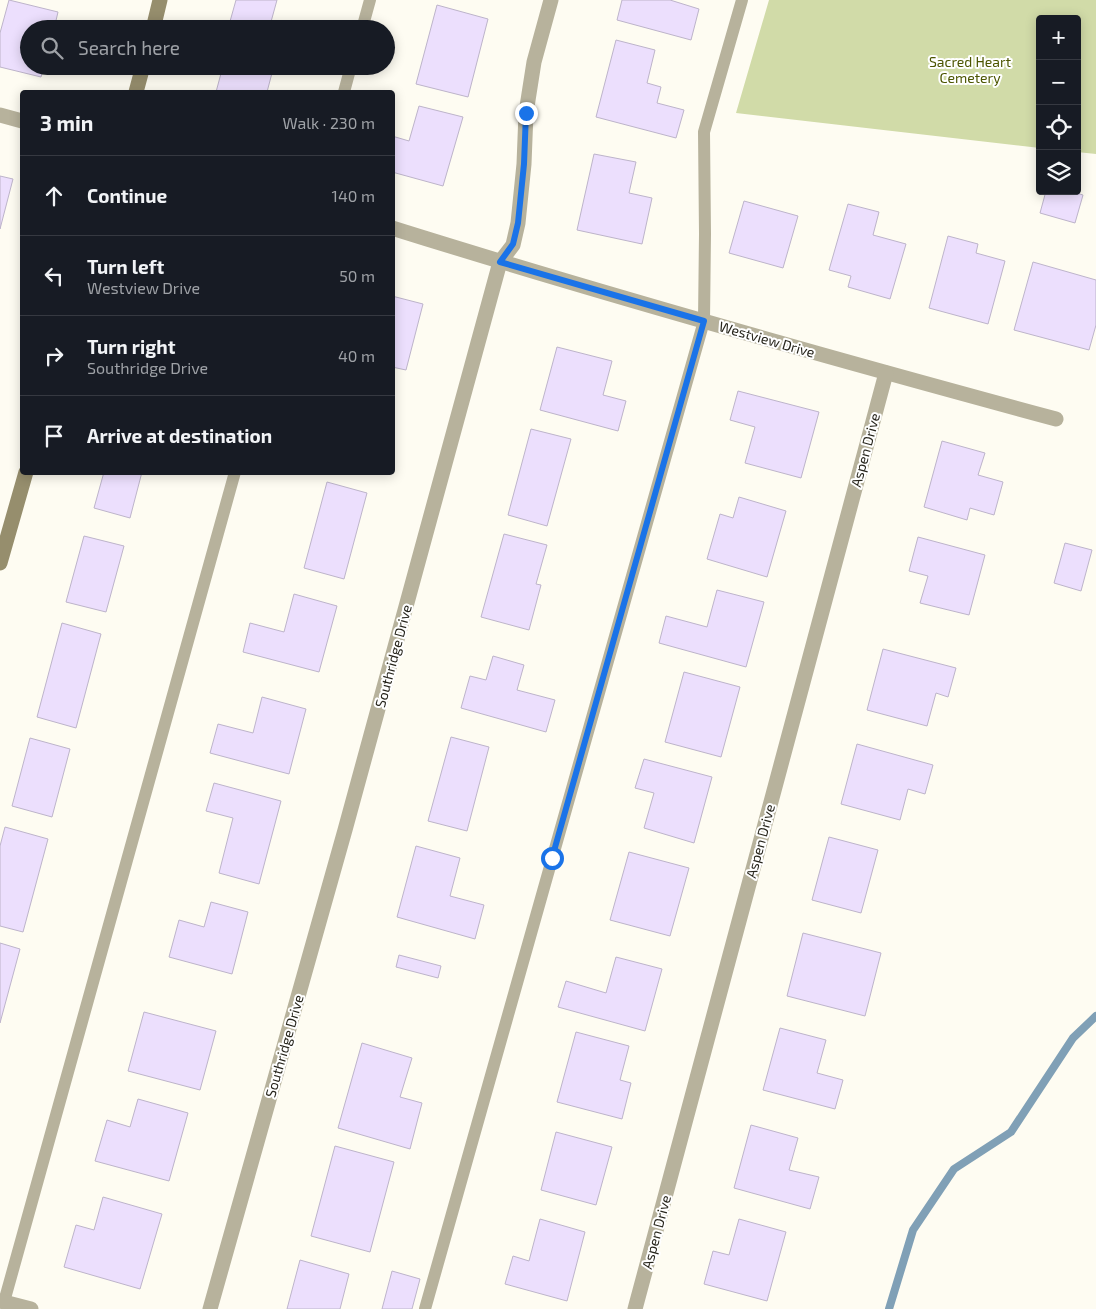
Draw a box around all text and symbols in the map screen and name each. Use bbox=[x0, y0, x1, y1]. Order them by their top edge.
map controls bbox=[1036, 15, 1081, 195]
button: + bbox=[1036, 15, 1081, 60]
search box bbox=[20, 20, 395, 75]
icon: search bbox=[38, 34, 66, 62]
text: Search here bbox=[78, 36, 180, 59]
park label: Sacred Heart Cemetery bbox=[929, 53, 1011, 86]
button: − bbox=[1036, 60, 1081, 105]
route end bbox=[515, 102, 538, 125]
button: locate bbox=[1036, 105, 1081, 150]
text: 3 min bbox=[40, 110, 93, 135]
text: Walk · 230 m bbox=[282, 113, 375, 132]
button: layers bbox=[1036, 150, 1081, 195]
icon: ahead bbox=[40, 182, 68, 210]
text: Continue bbox=[87, 184, 167, 207]
text: 140 m bbox=[332, 186, 375, 205]
text: Turn left bbox=[87, 255, 164, 278]
icon: left bbox=[40, 262, 68, 290]
text: 50 m bbox=[339, 266, 375, 285]
text: Westview Drive bbox=[87, 278, 200, 297]
street label: Westview Drive bbox=[717, 317, 817, 361]
text: Turn right bbox=[87, 335, 175, 358]
icon: right bbox=[40, 342, 68, 370]
text: 40 m bbox=[338, 346, 375, 365]
text: Southridge Drive bbox=[87, 358, 208, 377]
street label: Aspen Drive bbox=[847, 411, 883, 489]
icon: arrive bbox=[40, 422, 68, 450]
text: Arrive at destination bbox=[87, 424, 272, 447]
street label: Southridge Drive bbox=[371, 603, 415, 709]
street label: Aspen Drive bbox=[742, 802, 778, 880]
route start bbox=[541, 847, 564, 870]
street label: Southridge Drive bbox=[261, 993, 307, 1099]
street label: Aspen Drive bbox=[638, 1193, 674, 1271]

